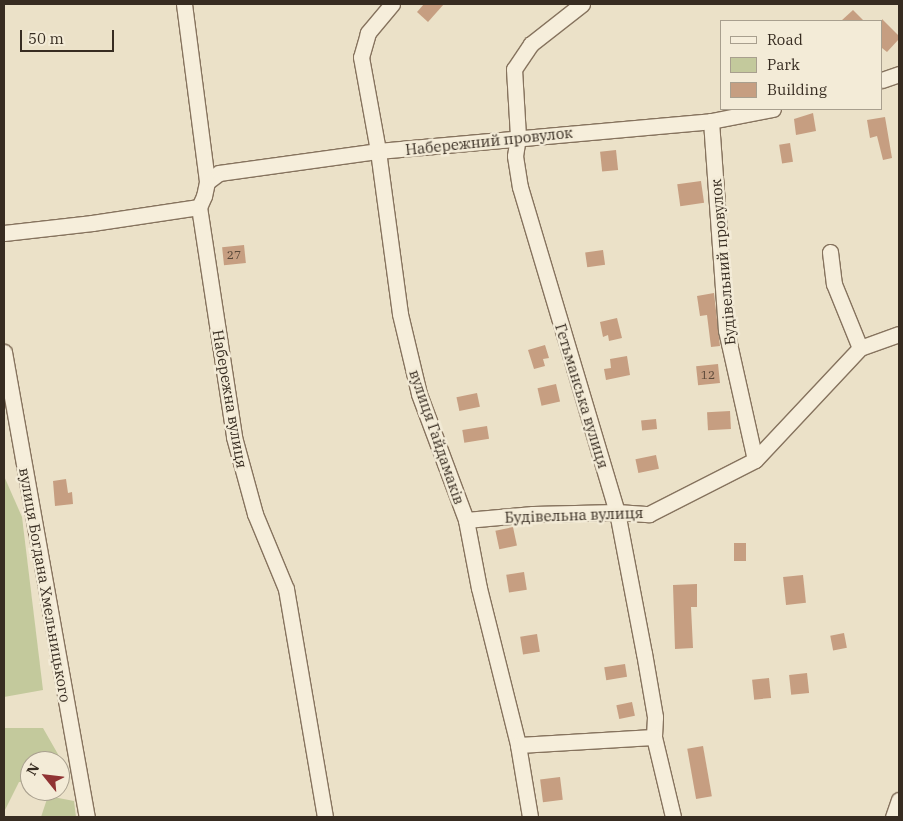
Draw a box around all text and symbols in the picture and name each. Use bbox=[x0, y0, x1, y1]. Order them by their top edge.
scale bar bbox=[22, 20, 116, 52]
legend bbox=[720, 20, 883, 110]
text: 50 m bbox=[28, 29, 64, 48]
text: Road bbox=[767, 30, 803, 49]
text: Park bbox=[767, 55, 800, 74]
text: Building bbox=[767, 80, 827, 99]
street label: Набережний провулок bbox=[404, 123, 574, 159]
street label: Будівельний провулок bbox=[707, 178, 739, 346]
house number: 27 bbox=[227, 248, 241, 262]
street label: Гетьманська вулиця bbox=[551, 321, 613, 471]
street label: Набережна вулиця bbox=[209, 328, 251, 470]
street label: вулиця Гайдамаків bbox=[405, 367, 469, 507]
house number: 12 bbox=[701, 368, 715, 382]
street label: вулиця Богдана Хмельницького bbox=[15, 466, 75, 704]
street label: Будівельна вулиця bbox=[504, 504, 644, 526]
north arrow bbox=[20, 751, 70, 801]
text: N bbox=[22, 760, 43, 778]

